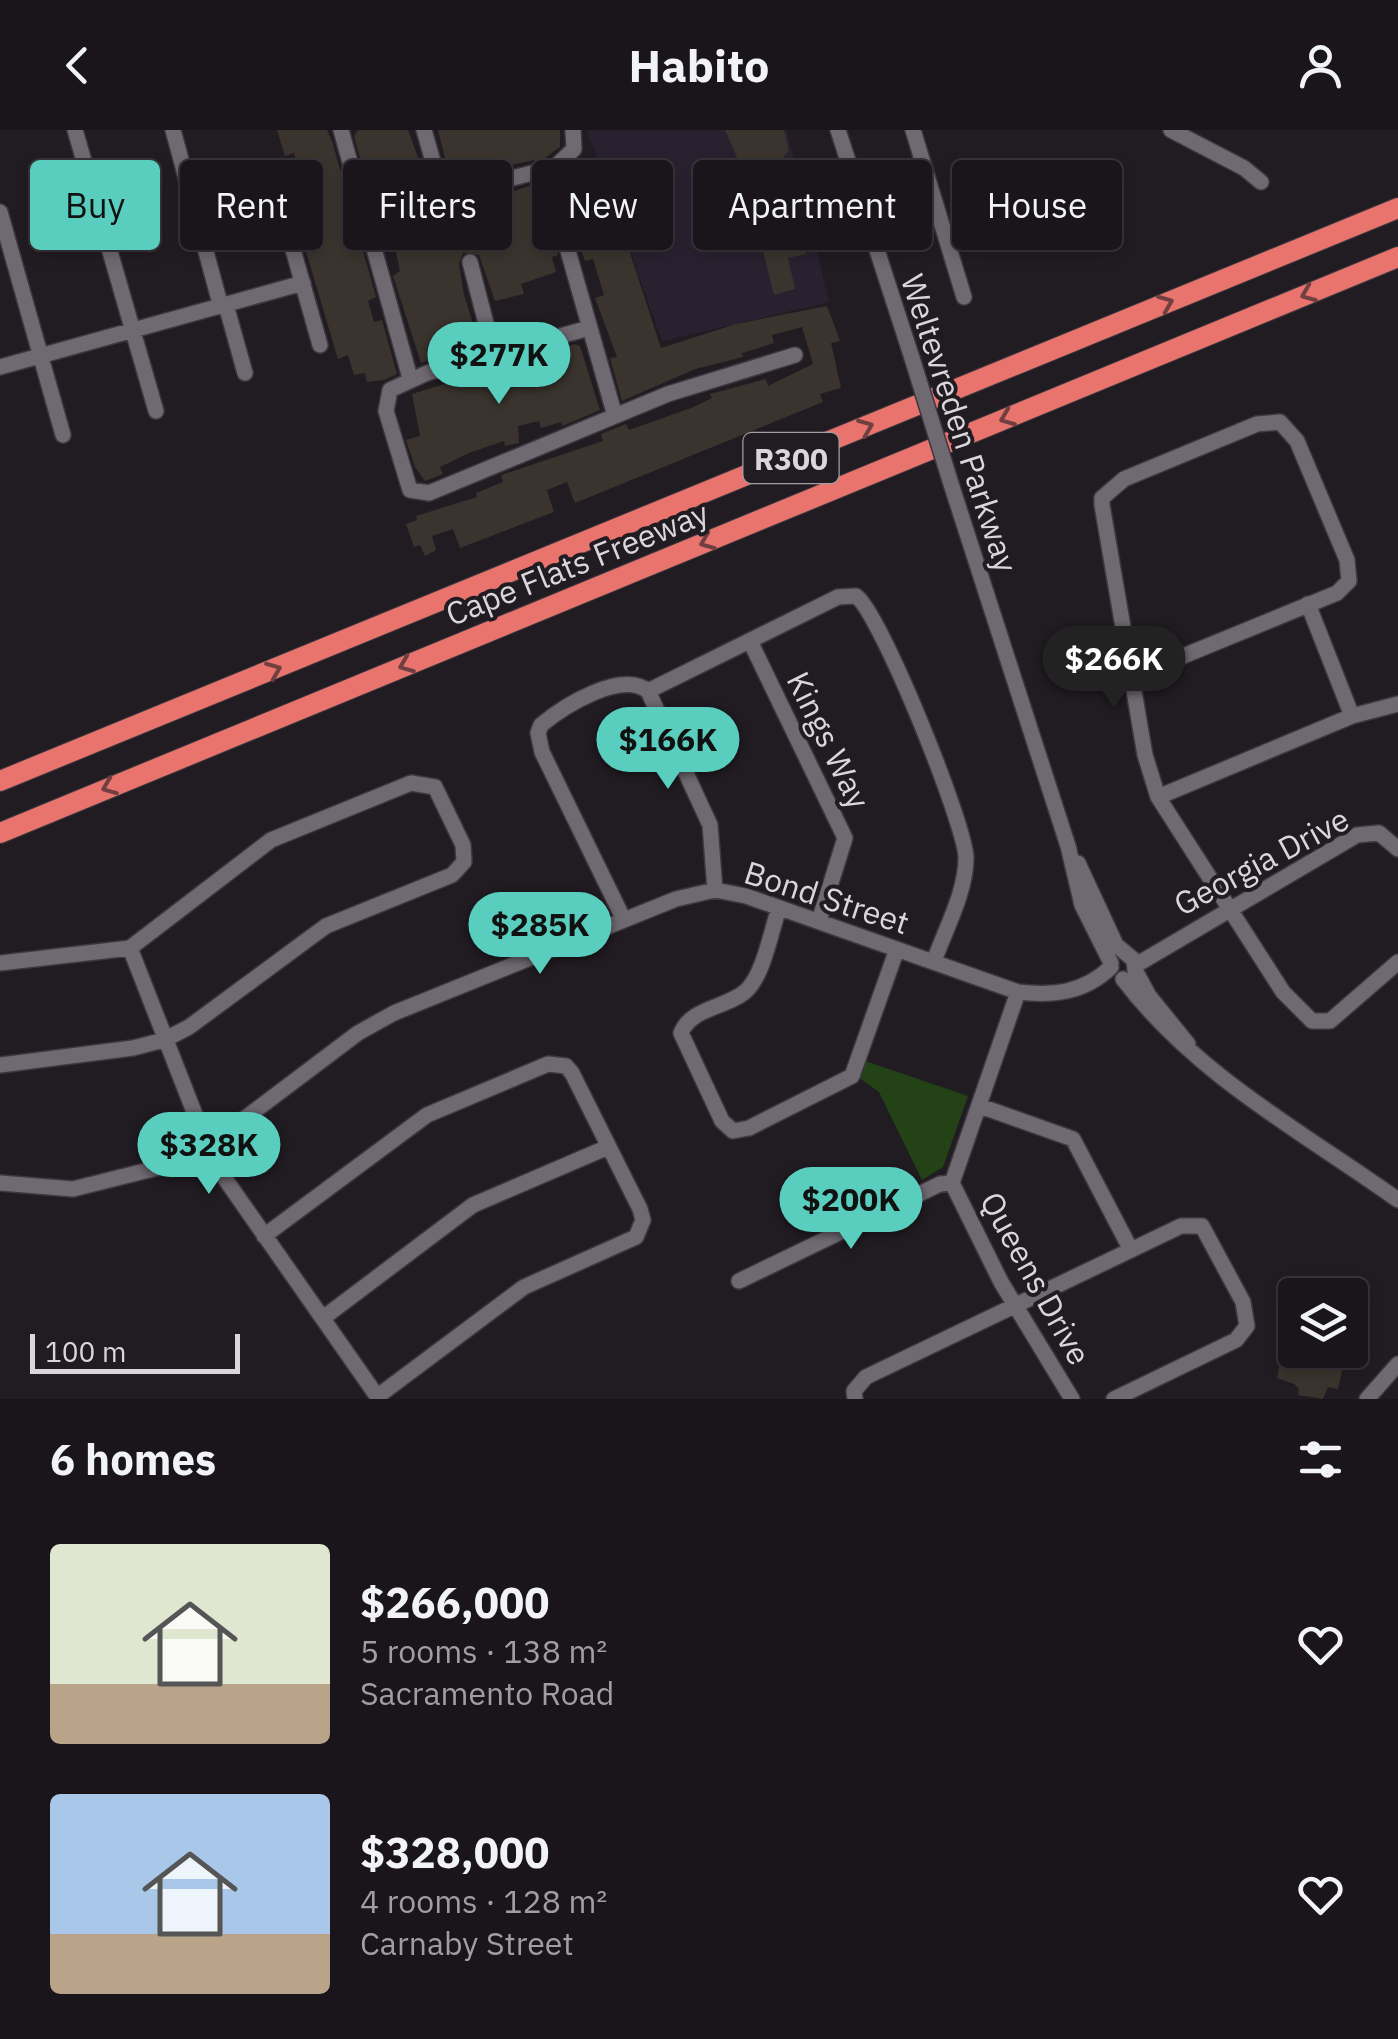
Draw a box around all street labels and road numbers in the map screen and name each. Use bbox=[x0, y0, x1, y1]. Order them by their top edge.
street label: Weltevreden Parkway bbox=[892, 268, 1028, 578]
road number: R300 bbox=[744, 433, 838, 483]
street label: Cape Flats Freeway bbox=[439, 491, 715, 635]
street label: Kings Way bbox=[778, 664, 880, 816]
street label: Georgia Drive bbox=[1166, 797, 1356, 925]
street label: Bond Street bbox=[739, 851, 915, 943]
street label: Queens Drive bbox=[971, 1184, 1101, 1372]

